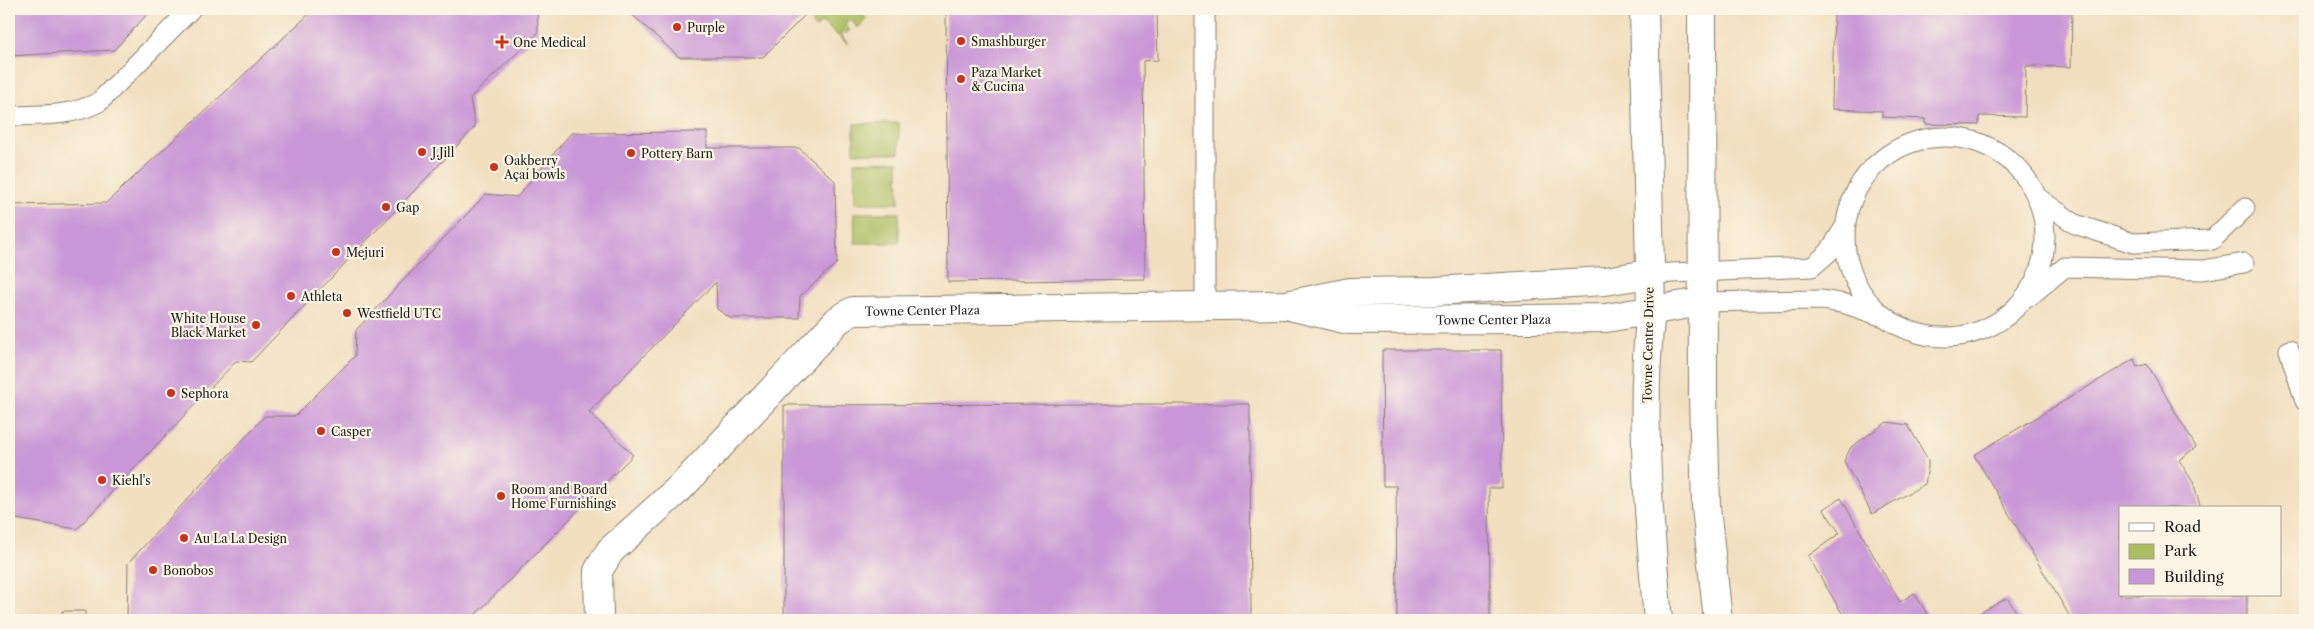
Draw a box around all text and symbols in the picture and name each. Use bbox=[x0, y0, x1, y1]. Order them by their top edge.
place label: Purple bbox=[687, 20, 725, 35]
marker: Purple bbox=[671, 21, 683, 33]
place label: Smashburger bbox=[971, 34, 1046, 49]
marker: One Medical bbox=[495, 35, 509, 49]
place label: One Medical bbox=[513, 35, 587, 50]
marker: Smashburger bbox=[955, 35, 967, 47]
place label: Paza Market & Cucina bbox=[971, 65, 1042, 94]
marker: Paza Market & Cucina bbox=[955, 73, 967, 85]
place label: J.Jill bbox=[430, 145, 455, 160]
marker: J.Jill bbox=[416, 146, 428, 158]
place label: Pottery Barn bbox=[641, 146, 714, 161]
marker: Pottery Barn bbox=[625, 147, 637, 159]
place label: Oakberry Açaí bowls bbox=[503, 153, 565, 182]
marker: Oakberry Açaí bowls bbox=[488, 161, 500, 173]
place label: Gap bbox=[396, 200, 419, 215]
marker: Gap bbox=[380, 201, 392, 213]
place label: Mejuri bbox=[346, 245, 384, 260]
marker: Mejuri bbox=[330, 246, 342, 258]
street label: Towne Centre Drive bbox=[1639, 287, 1657, 403]
place label: Athleta bbox=[300, 289, 343, 304]
marker: Athleta bbox=[285, 290, 297, 302]
street label: Towne Center Plaza bbox=[865, 302, 981, 318]
place label: Westfield UTC bbox=[356, 306, 441, 321]
marker: Westfield UTC bbox=[341, 307, 353, 319]
place label: White House Black Market bbox=[170, 311, 247, 340]
street label: Towne Center Plaza bbox=[1436, 311, 1552, 327]
marker: White House Black Market bbox=[250, 319, 262, 331]
place label: Sephora bbox=[181, 386, 229, 401]
marker: Sephora bbox=[165, 387, 177, 399]
place label: Casper bbox=[331, 424, 371, 439]
marker: Casper bbox=[315, 425, 327, 437]
place label: Kiehl's bbox=[112, 473, 151, 488]
marker: Kiehl's bbox=[96, 474, 108, 486]
place label: Room and Board Home Furnishings bbox=[511, 482, 616, 511]
marker: Room and Board Home Furnishings bbox=[495, 490, 507, 502]
legend bbox=[2119, 506, 2282, 596]
text: Road bbox=[2164, 517, 2201, 536]
place label: Au La La Design bbox=[193, 531, 287, 546]
marker: Au La La Design bbox=[178, 532, 190, 544]
text: Park bbox=[2164, 541, 2198, 560]
place label: Bonobos bbox=[163, 563, 213, 578]
marker: Bonobos bbox=[147, 564, 159, 576]
text: Building bbox=[2164, 567, 2224, 586]

